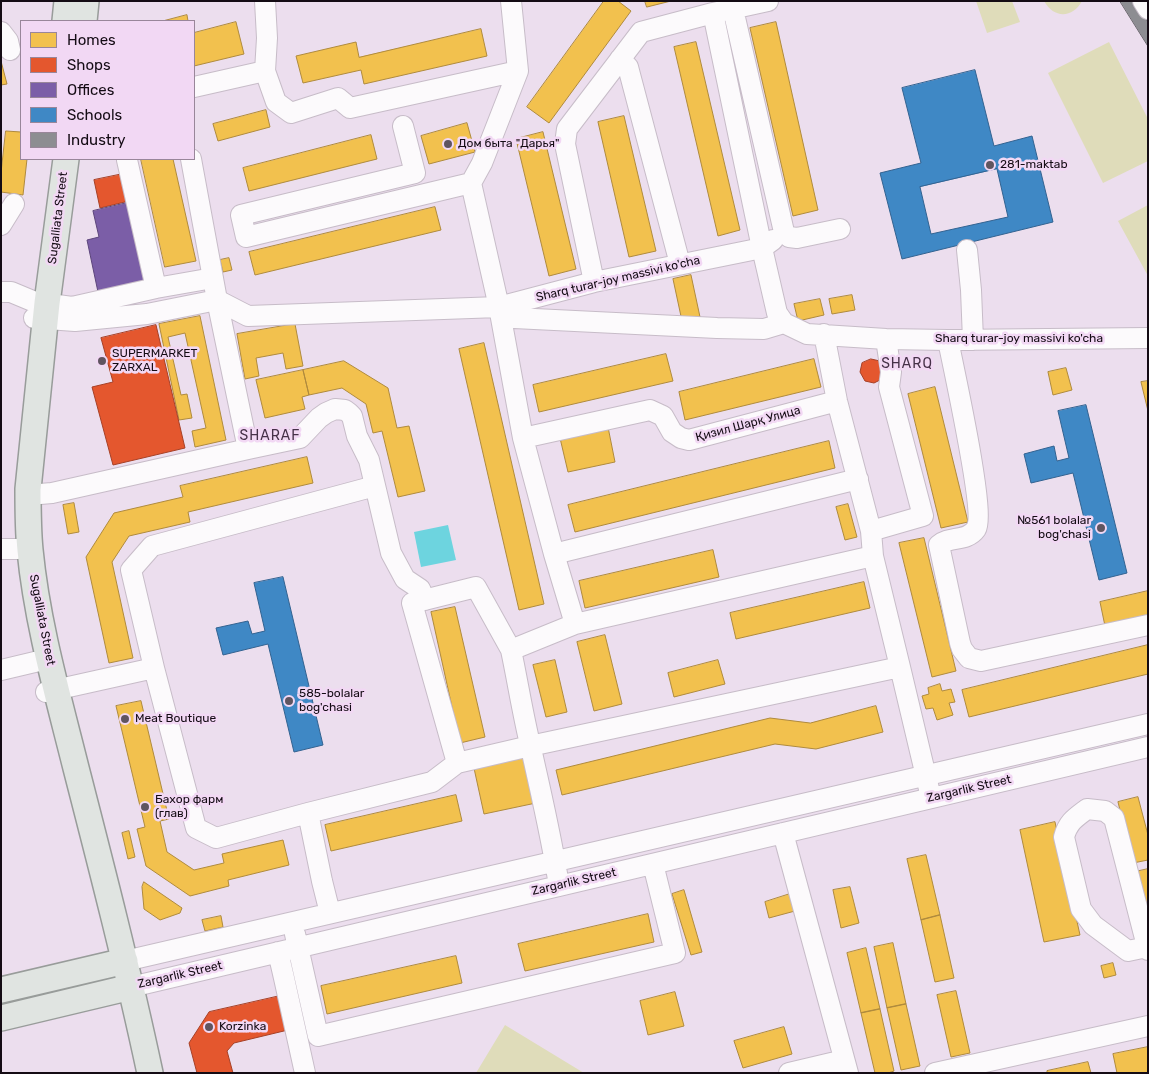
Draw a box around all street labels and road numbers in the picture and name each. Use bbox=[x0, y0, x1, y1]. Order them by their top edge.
street label: Sugalliata Street bbox=[45, 171, 71, 265]
street label: Sharq turar-joy massivi ko'cha bbox=[534, 253, 702, 305]
street label: Sharq turar-joy massivi ko'cha bbox=[935, 332, 1103, 346]
street label: Қизил Шарқ Улица bbox=[694, 403, 802, 445]
street label: Sugalliata Street bbox=[26, 573, 58, 667]
street label: Zargarlik Street bbox=[925, 772, 1013, 806]
street label: Zargarlik Street bbox=[530, 865, 618, 899]
street label: Zargarlik Street bbox=[136, 958, 224, 992]

